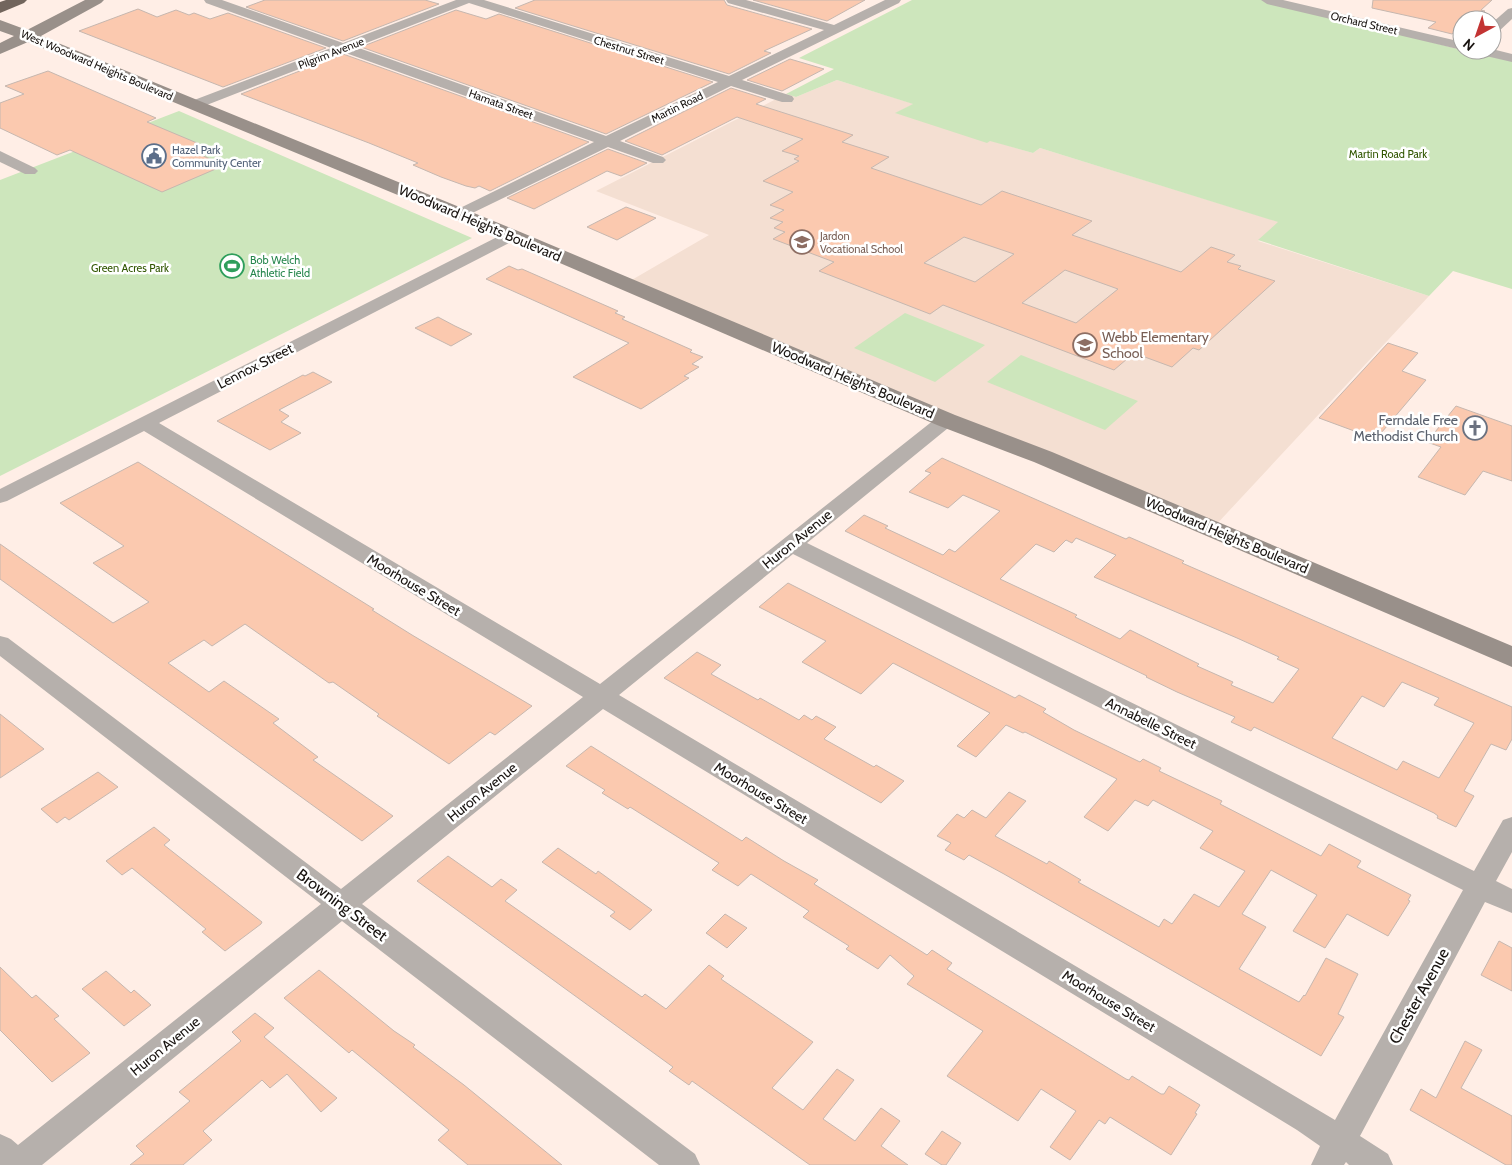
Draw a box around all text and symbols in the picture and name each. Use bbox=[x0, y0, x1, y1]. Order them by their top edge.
street label: Orchard Street bbox=[1329, 9, 1399, 38]
north arrow bbox=[1452, 10, 1502, 60]
street label: West Woodward Heights Boulevard bbox=[19, 27, 175, 103]
street label: Chestnut Street bbox=[592, 33, 666, 67]
street label: Pilgrim Avenue bbox=[296, 34, 366, 72]
text: N bbox=[1459, 35, 1478, 55]
street label: Hamata Street bbox=[467, 86, 535, 122]
street label: Martin Road bbox=[649, 88, 705, 126]
public building icon: Hazel Park Community Center bbox=[141, 143, 167, 169]
place label: Hazel Park Community Center bbox=[172, 143, 262, 170]
park label: Martin Road Park bbox=[1349, 147, 1427, 161]
street label: Woodward Heights Boulevard bbox=[396, 181, 564, 265]
school or university icon: Jardon Vocational School bbox=[789, 229, 815, 255]
place label: Jardon Vocational School bbox=[819, 229, 903, 256]
sports icon: Bob Welch Athletic Field bbox=[219, 253, 245, 279]
place label: Bob Welch Athletic Field bbox=[250, 253, 310, 280]
park label: Green Acres Park bbox=[91, 261, 169, 275]
place label: Webb Elementary School bbox=[1102, 328, 1209, 362]
school or university icon: Webb Elementary School bbox=[1072, 332, 1098, 358]
street label: Woodward Heights Boulevard bbox=[769, 338, 937, 422]
street label: Lennox Street bbox=[214, 339, 296, 393]
place label: Ferndale Free Methodist Church bbox=[1353, 411, 1458, 445]
church icon: Ferndale Free Methodist Church bbox=[1462, 415, 1488, 441]
street label: Woodward Heights Boulevard bbox=[1143, 493, 1311, 577]
street label: Huron Avenue bbox=[759, 505, 835, 573]
street label: Moorhouse Street bbox=[364, 550, 464, 620]
street label: Annabelle Street bbox=[1103, 693, 1200, 753]
street label: Huron Avenue bbox=[444, 758, 520, 826]
street label: Moorhouse Street bbox=[711, 758, 811, 828]
street label: Browning Street bbox=[293, 865, 392, 946]
street label: Chester Avenue bbox=[1385, 945, 1453, 1047]
street label: Moorhouse Street bbox=[1059, 966, 1159, 1036]
street label: Huron Avenue bbox=[127, 1012, 203, 1080]

